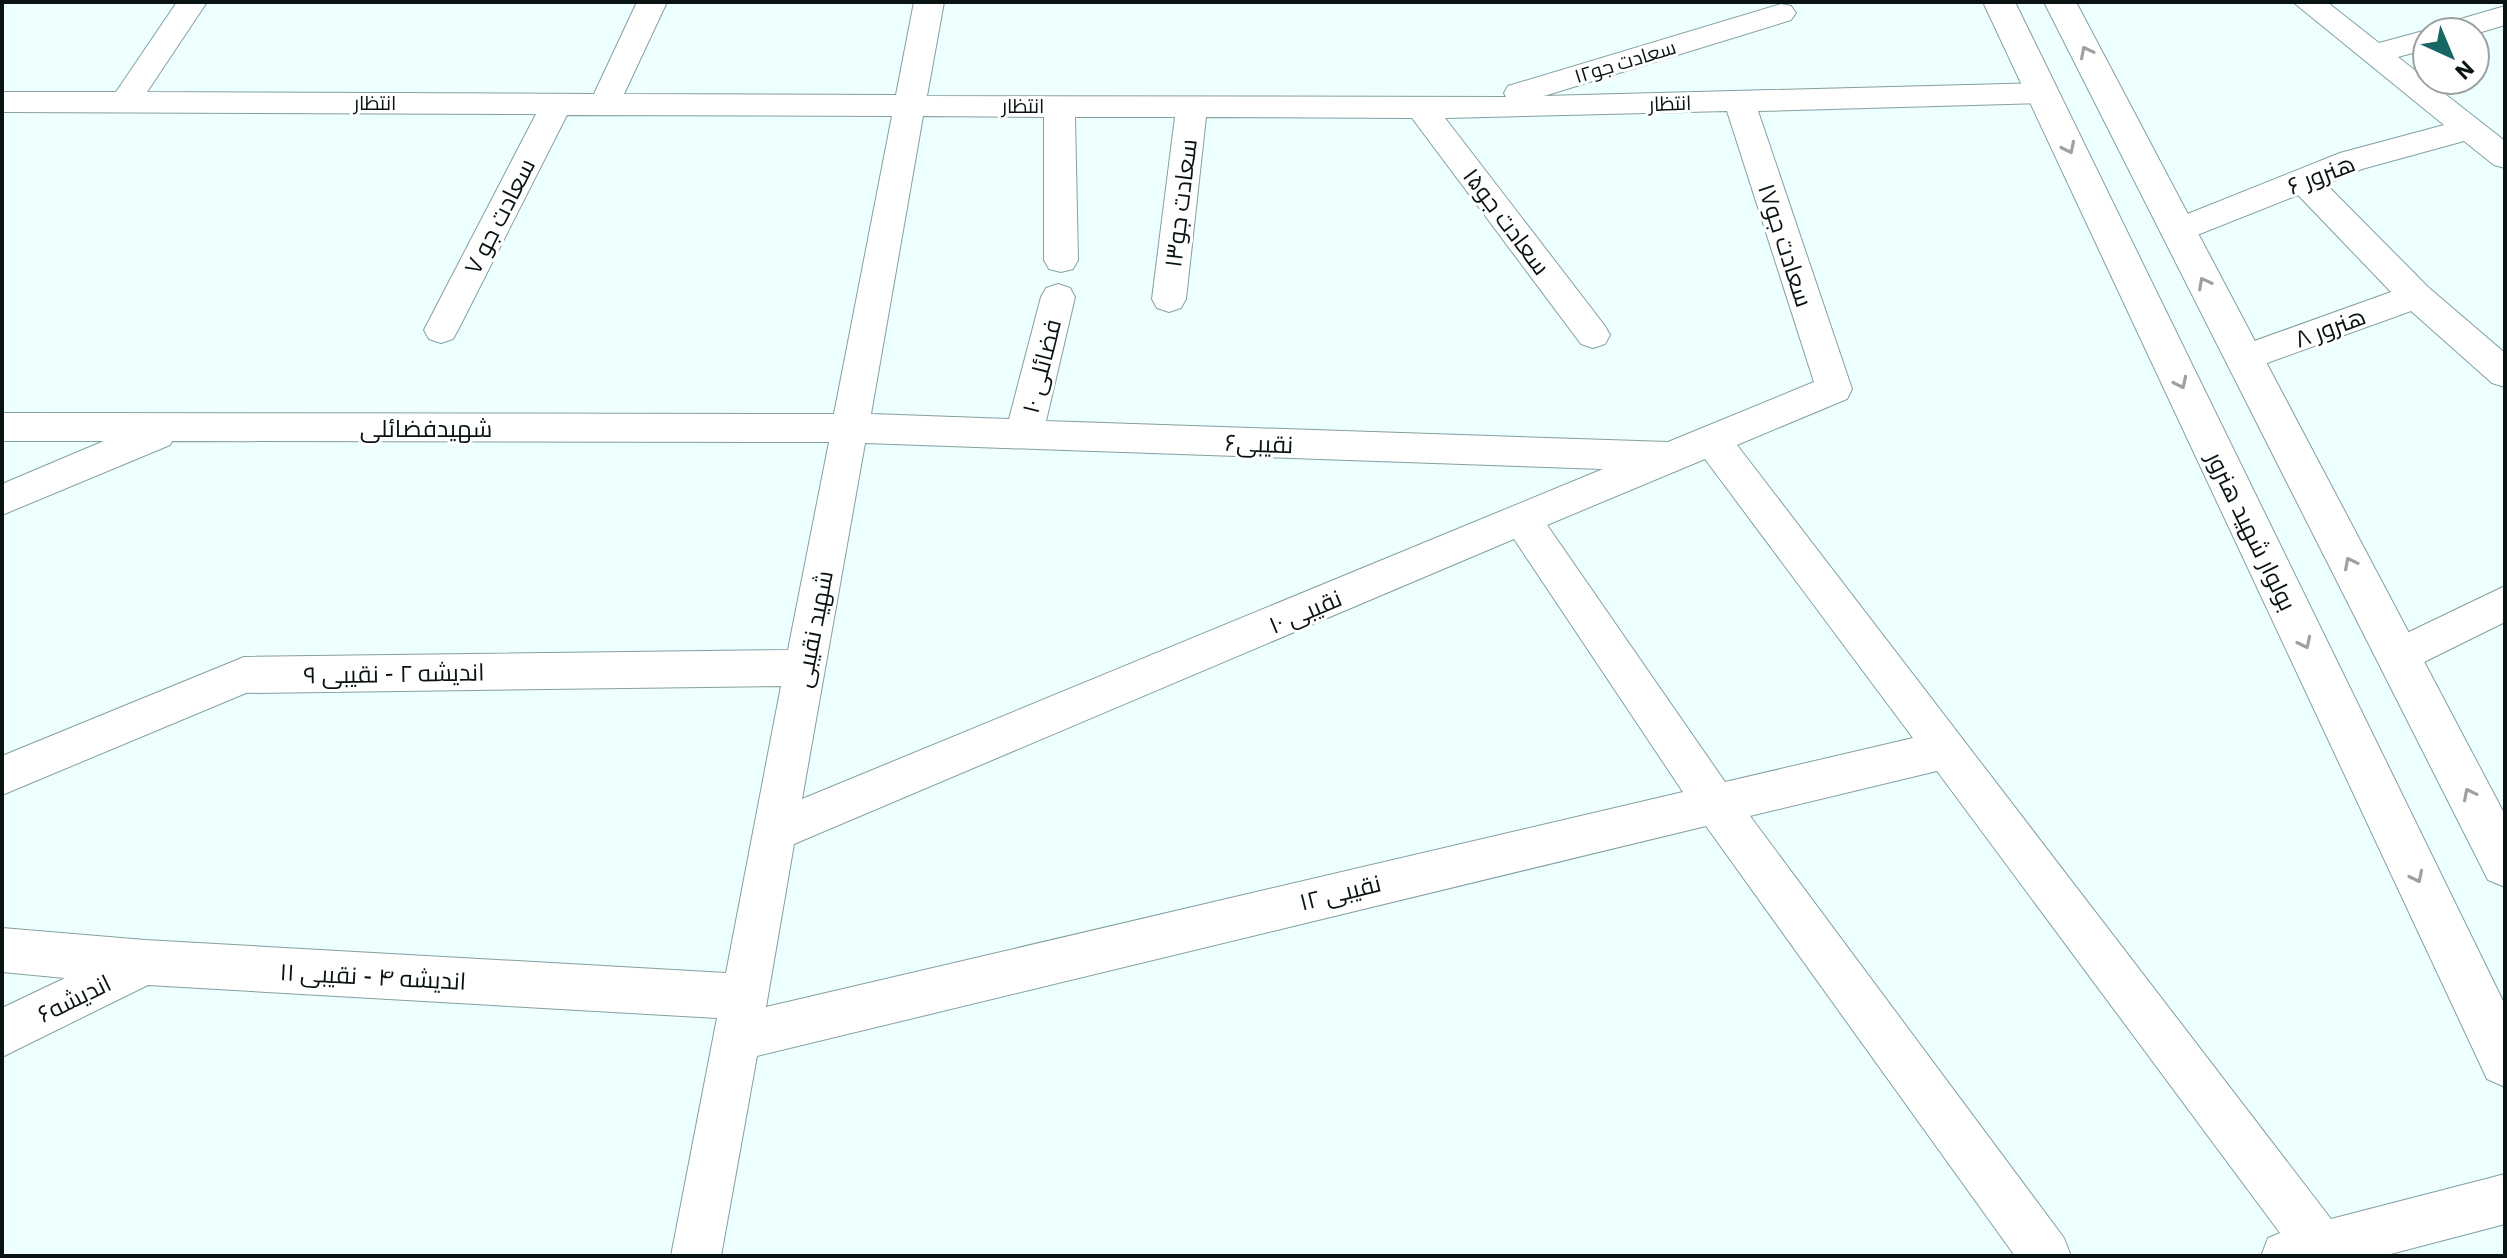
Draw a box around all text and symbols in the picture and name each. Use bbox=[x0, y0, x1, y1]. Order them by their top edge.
north arrow bbox=[2411, 16, 2491, 96]
street label: سعادت جو۱۲ bbox=[1571, 33, 1679, 89]
one-way arrow bbox=[2080, 45, 2095, 60]
text: N bbox=[2449, 55, 2481, 87]
street label: انتظار bbox=[353, 89, 396, 116]
street label: انتظار bbox=[1647, 89, 1692, 117]
street label: انتظار bbox=[1001, 92, 1044, 119]
street label: سعادت جو۱۳ bbox=[1156, 137, 1204, 269]
one-way arrow bbox=[2059, 140, 2075, 155]
street label: هنرور ۶ bbox=[2283, 147, 2359, 201]
street label: سعادت جو ۷ bbox=[456, 152, 542, 280]
street label: سعادت جو۱۵ bbox=[1456, 161, 1558, 281]
street label: سعادت جو۱۷ bbox=[1751, 179, 1821, 311]
one-way arrow bbox=[2199, 277, 2214, 291]
street label: هنرور ۸ bbox=[2290, 299, 2370, 355]
street label: فضائلی ۱۰ bbox=[1014, 315, 1068, 417]
one-way arrow bbox=[2171, 374, 2187, 389]
street label: شهیدفضائلی bbox=[360, 412, 492, 444]
street label: نقیبی۶ bbox=[1224, 426, 1294, 460]
street label: بولوار شهید هنرور bbox=[2199, 444, 2304, 616]
one-way arrow bbox=[2345, 557, 2360, 572]
street label: شهید نقیبی bbox=[786, 568, 840, 690]
street label: نقیبی ۱۰ bbox=[1264, 581, 1346, 641]
one-way arrow bbox=[2295, 634, 2311, 649]
street label: اندیشه ۲ - نقیبی ۹ bbox=[303, 655, 485, 691]
one-way arrow bbox=[2464, 788, 2479, 803]
street label: نقیبی ۱۲ bbox=[1296, 866, 1384, 918]
one-way arrow bbox=[2407, 869, 2423, 884]
street label: اندیشه ۴ - نقیبی ۱۱ bbox=[279, 955, 467, 997]
street label: اندیشه۶ bbox=[32, 966, 116, 1030]

